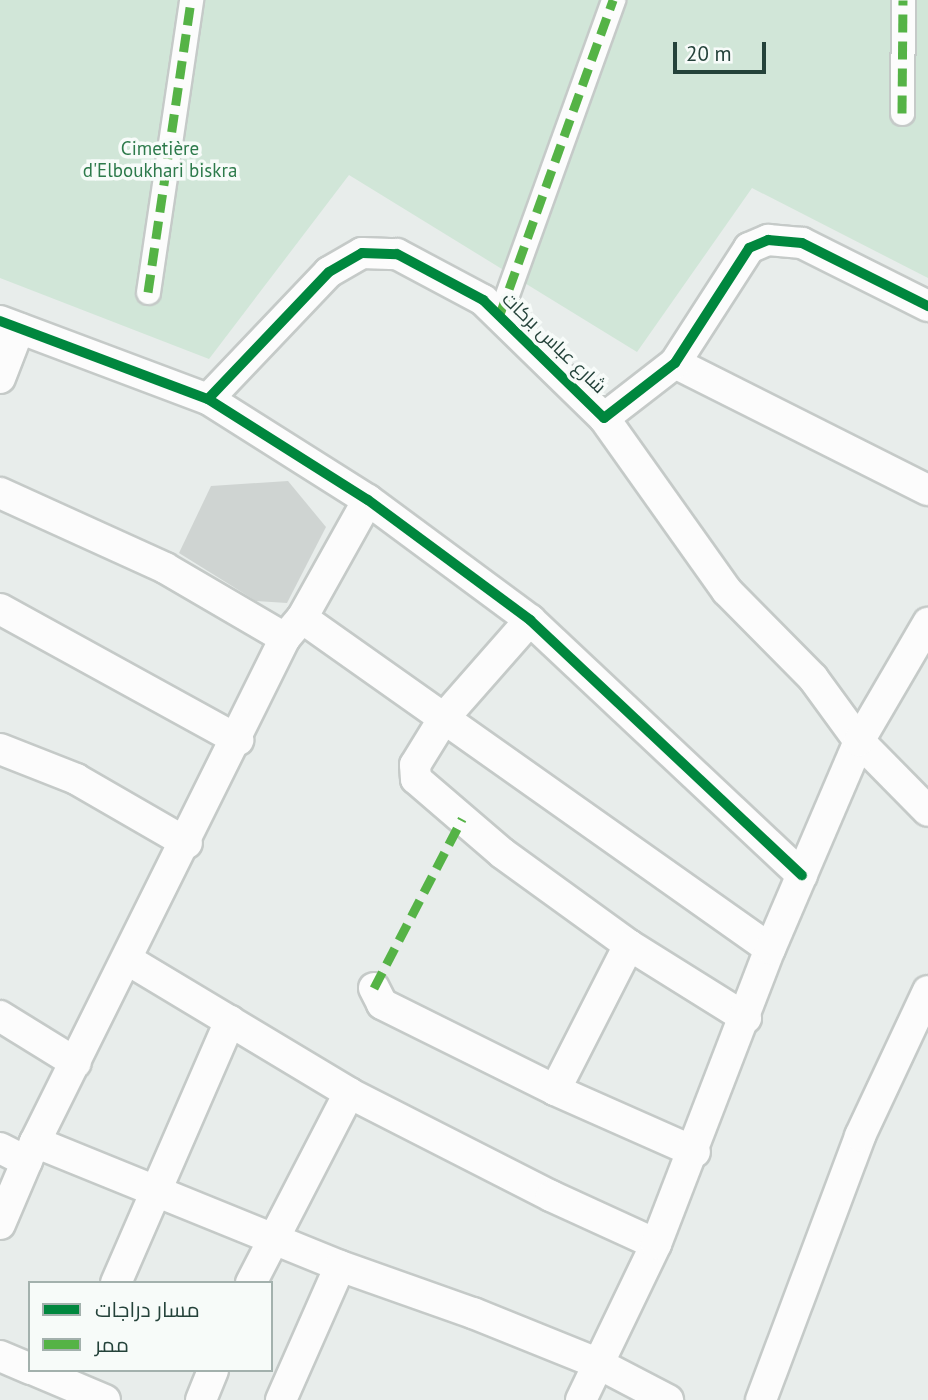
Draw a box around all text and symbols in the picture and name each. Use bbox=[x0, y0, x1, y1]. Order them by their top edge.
scale bar bbox=[676, 28, 769, 72]
text: 20 m bbox=[686, 40, 732, 67]
park label: Cimetière d'Elboukhari biskra bbox=[83, 138, 237, 182]
street label: شارع عباس بركات bbox=[497, 288, 611, 398]
legend bbox=[28, 1281, 273, 1372]
text: مسار دراجات bbox=[95, 1296, 200, 1323]
text: ممر bbox=[95, 1331, 129, 1358]

